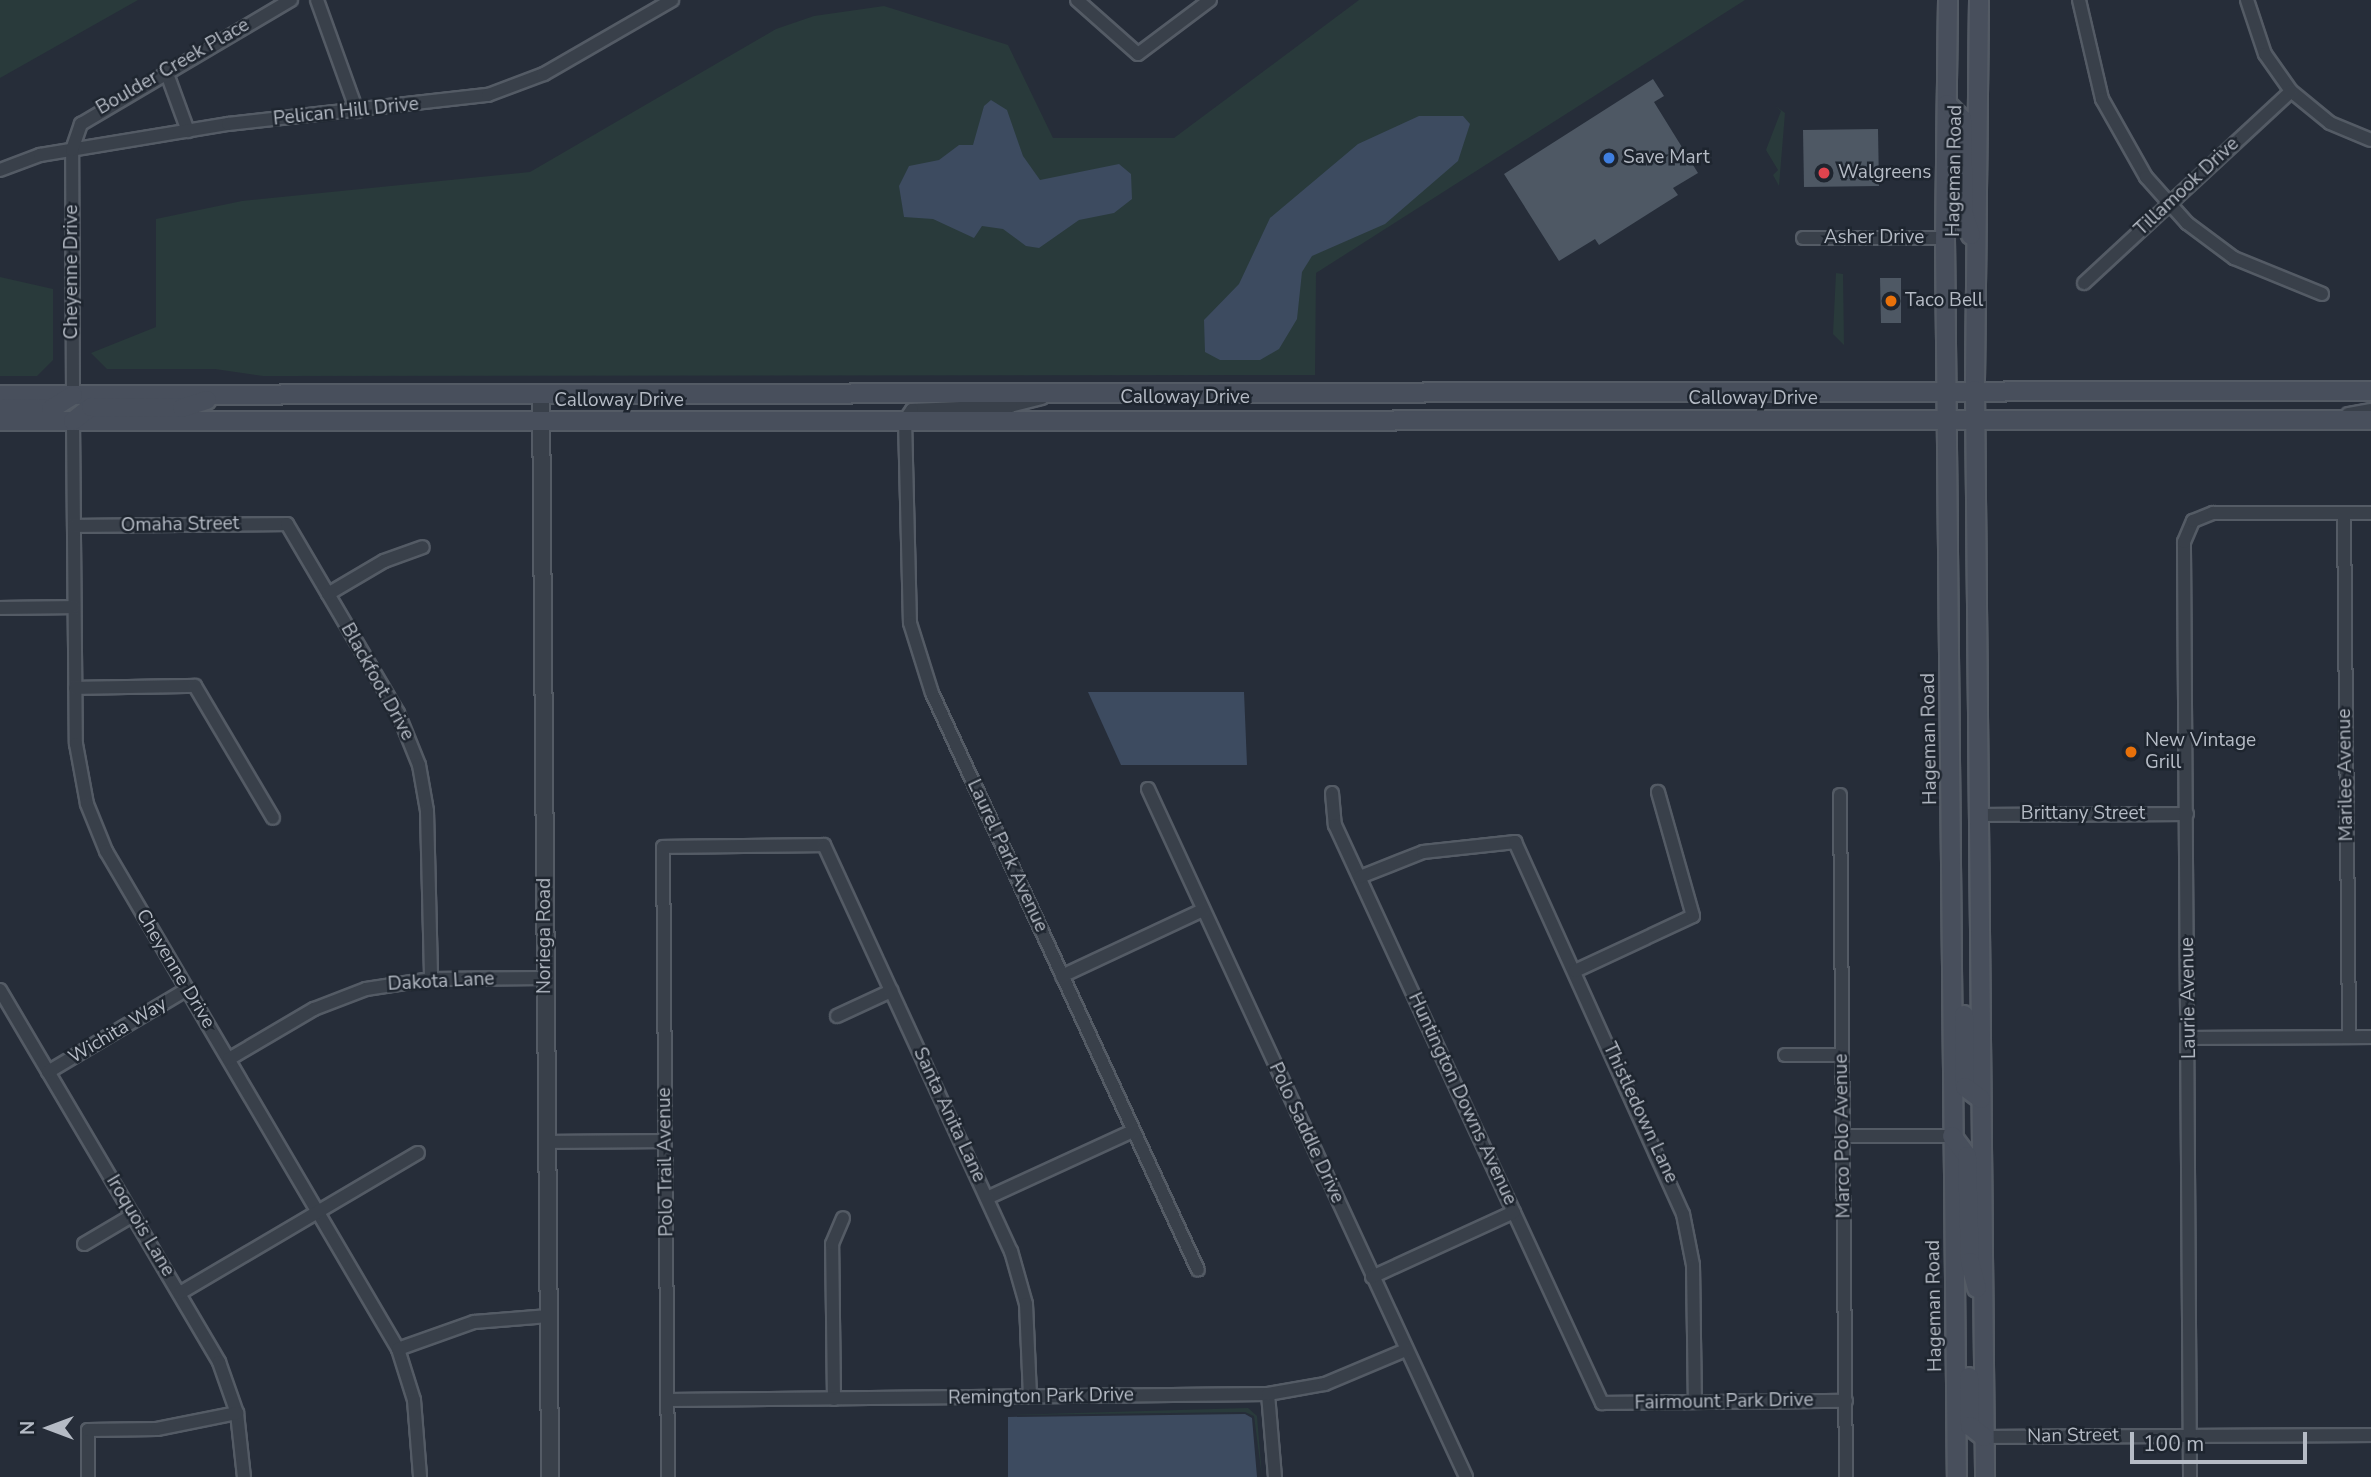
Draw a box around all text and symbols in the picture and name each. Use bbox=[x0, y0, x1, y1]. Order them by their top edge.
street label: Boulder Creek Place bbox=[92, 14, 254, 120]
street label: Pelican Hill Drive bbox=[272, 93, 420, 131]
street label: Hageman Road bbox=[1942, 105, 1968, 237]
street label: Tillamook Drive bbox=[2130, 133, 2244, 241]
place label: Save Mart bbox=[1623, 147, 1710, 169]
marker: Save Mart bbox=[1601, 150, 1617, 166]
place label: Walgreens bbox=[1838, 162, 1931, 184]
marker: Walgreens bbox=[1816, 165, 1832, 181]
street label: Cheyenne Drive bbox=[61, 205, 83, 339]
street label: Asher Drive bbox=[1824, 227, 1924, 249]
place label: Taco Bell bbox=[1905, 290, 1983, 312]
marker: Taco Bell bbox=[1883, 293, 1899, 309]
street label: Calloway Drive bbox=[1120, 387, 1250, 409]
street label: Calloway Drive bbox=[1688, 388, 1818, 410]
street label: Calloway Drive bbox=[554, 390, 684, 412]
street label: Omaha Street bbox=[121, 513, 239, 537]
street label: Blackfoot Drive bbox=[335, 619, 419, 745]
street label: Hageman Road bbox=[1917, 673, 1943, 805]
street label: Marilee Avenue bbox=[2333, 708, 2359, 842]
place label: New Vintage Grill bbox=[2145, 730, 2256, 774]
marker: New Vintage Grill bbox=[2123, 744, 2139, 760]
street label: Laurel Park Avenue bbox=[962, 776, 1052, 936]
street label: Brittany Street bbox=[2021, 803, 2145, 825]
street label: Noriega Road bbox=[534, 878, 556, 994]
street label: Cheyenne Drive bbox=[130, 905, 220, 1033]
street label: Laurie Avenue bbox=[2177, 937, 2201, 1059]
street label: Dakota Lane bbox=[387, 968, 495, 996]
street label: Huntington Downs Avenue bbox=[1403, 989, 1521, 1209]
street label: Wichita Way bbox=[65, 993, 171, 1069]
street label: Thistledown Lane bbox=[1597, 1039, 1683, 1187]
street label: Santa Anita Lane bbox=[908, 1044, 990, 1186]
street label: Marco Polo Avenue bbox=[1830, 1053, 1856, 1219]
street label: Polo Saddle Drive bbox=[1263, 1059, 1349, 1207]
street label: Polo Trail Avenue bbox=[653, 1087, 679, 1237]
street label: Iroquois Lane bbox=[101, 1171, 179, 1281]
street label: Hageman Road bbox=[1922, 1240, 1948, 1372]
street label: Remington Park Drive bbox=[948, 1384, 1134, 1410]
street label: Fairmount Park Drive bbox=[1634, 1389, 1814, 1415]
north arrow bbox=[14, 1393, 84, 1463]
scale bar bbox=[2133, 1418, 2310, 1462]
text: N bbox=[15, 1421, 41, 1435]
street label: Nan Street bbox=[2027, 1424, 2119, 1448]
text: 100 m bbox=[2143, 1430, 2204, 1458]

